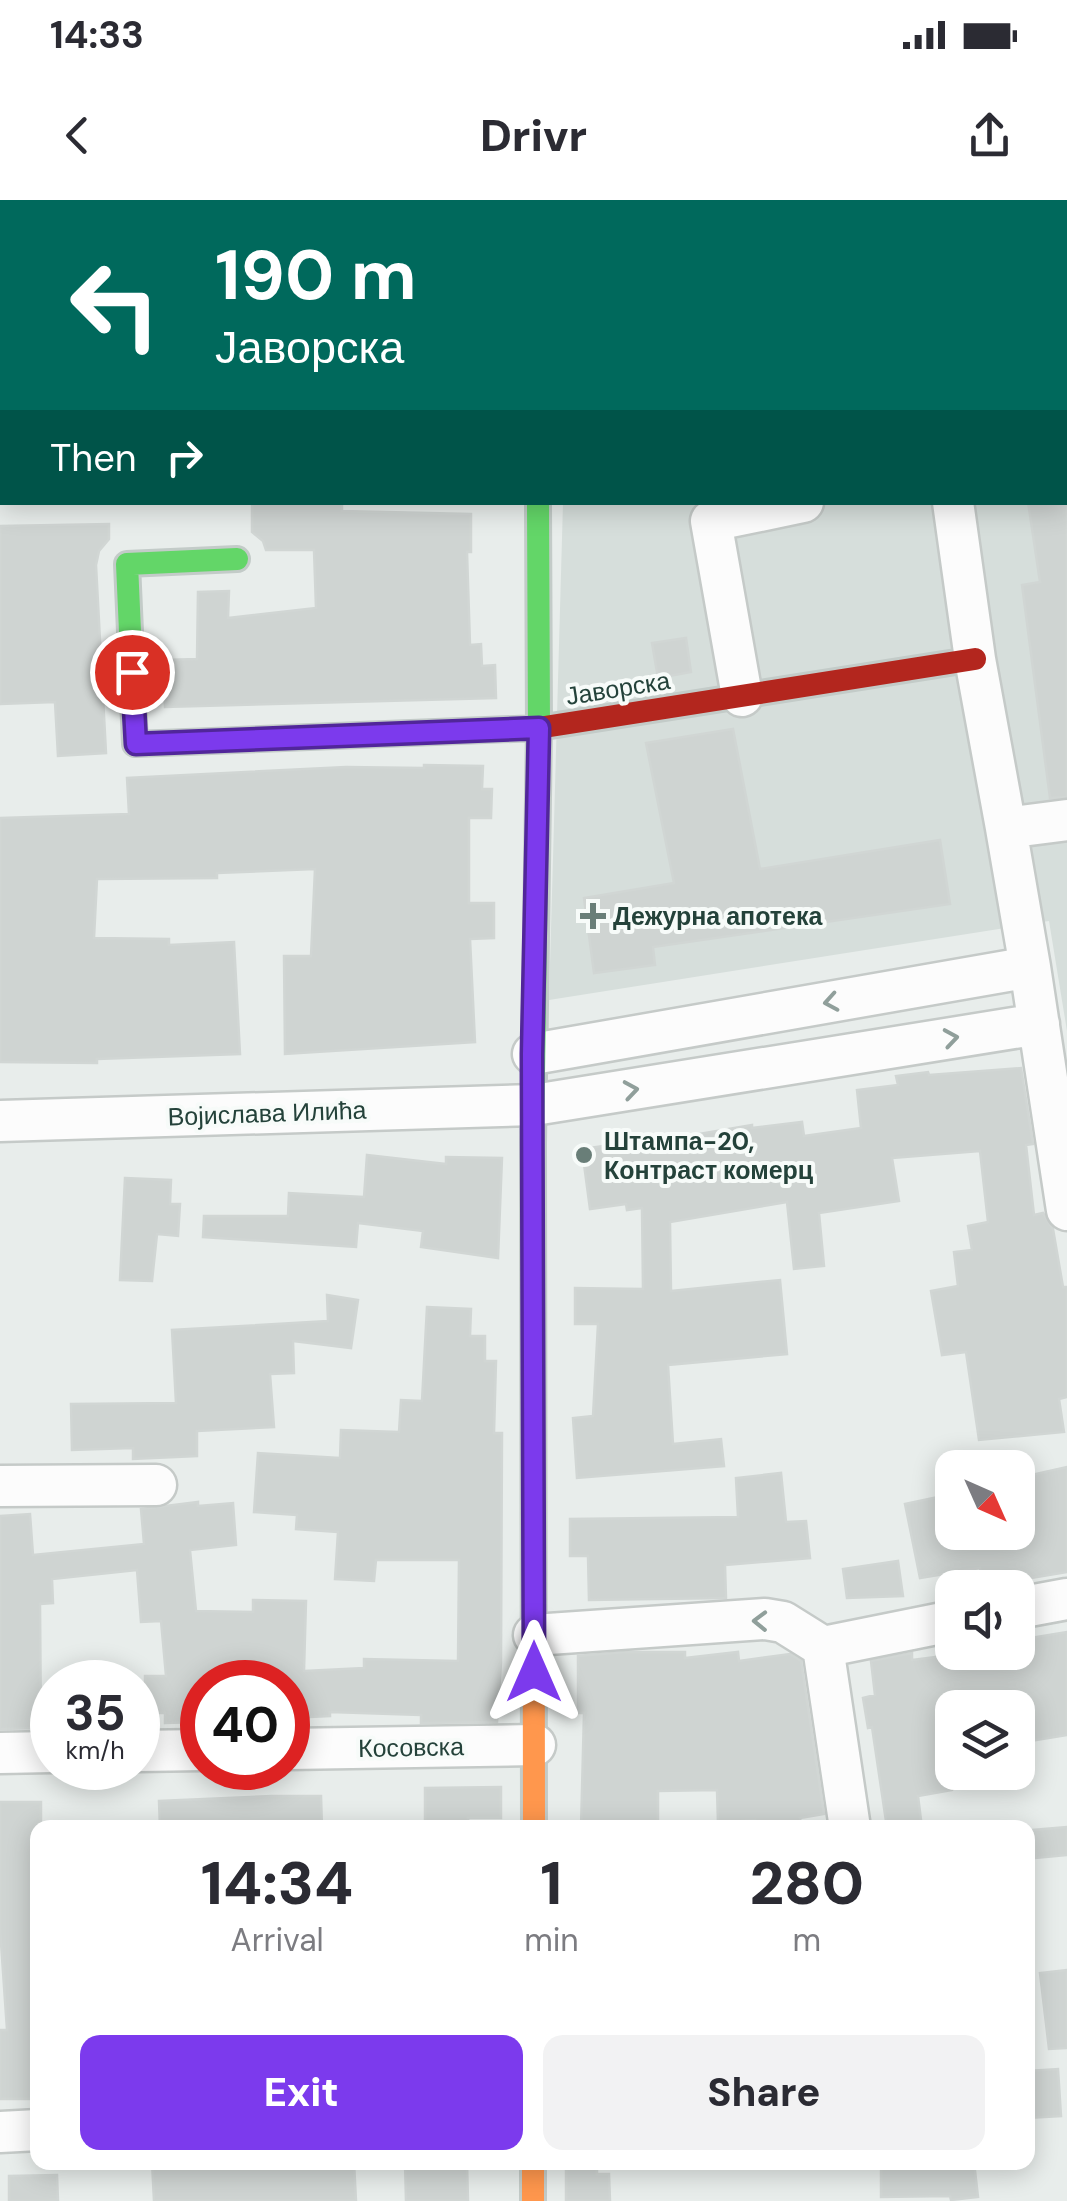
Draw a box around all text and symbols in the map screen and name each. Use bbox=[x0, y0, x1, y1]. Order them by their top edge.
text: 14:33 bbox=[50, 10, 144, 60]
text: Drivr bbox=[480, 106, 587, 165]
icon: back bbox=[50, 108, 105, 163]
icon: share bbox=[962, 108, 1017, 163]
text: 190 m bbox=[215, 230, 417, 321]
icon: left bbox=[50, 240, 180, 370]
text: Јаворска bbox=[215, 318, 404, 377]
icon: right bbox=[157, 430, 212, 485]
text: Then bbox=[50, 433, 137, 483]
pin bbox=[90, 630, 175, 715]
icon: arrive bbox=[105, 645, 160, 700]
street label: Јаворска bbox=[564, 664, 673, 713]
place label: Дежурна апотека bbox=[613, 900, 823, 933]
marker: Дежурна апотека bbox=[582, 905, 604, 927]
one-way arrow bbox=[823, 991, 839, 1012]
one-way arrow bbox=[943, 1029, 960, 1050]
one-way arrow bbox=[622, 1080, 639, 1101]
street label: Војислава Илића bbox=[167, 1094, 367, 1133]
place label: Штампа-20, Контраст комерц bbox=[604, 1125, 814, 1187]
marker: Штампа-20, Контраст комерц bbox=[573, 1144, 595, 1166]
north arrow bbox=[935, 1450, 1035, 1550]
map controls bbox=[935, 1450, 1035, 1790]
button: sound bbox=[935, 1570, 1035, 1670]
one-way arrow bbox=[751, 1610, 766, 1632]
position arrow bbox=[482, 1620, 586, 1724]
speed limit sign: 40 bbox=[180, 1660, 310, 1790]
text: 35 bbox=[64, 1680, 126, 1746]
button: layers bbox=[935, 1690, 1035, 1790]
street label: Косовска bbox=[358, 1730, 464, 1765]
text: km/h bbox=[65, 1734, 125, 1767]
text: 14:34 bbox=[201, 1844, 353, 1923]
text: 1 bbox=[540, 1844, 562, 1923]
text: 280 bbox=[749, 1844, 864, 1923]
text: Arrival bbox=[230, 1919, 324, 1961]
text: min bbox=[524, 1919, 579, 1961]
text: m bbox=[793, 1919, 821, 1961]
button: Exit bbox=[80, 2035, 523, 2150]
button: Share bbox=[543, 2035, 985, 2150]

